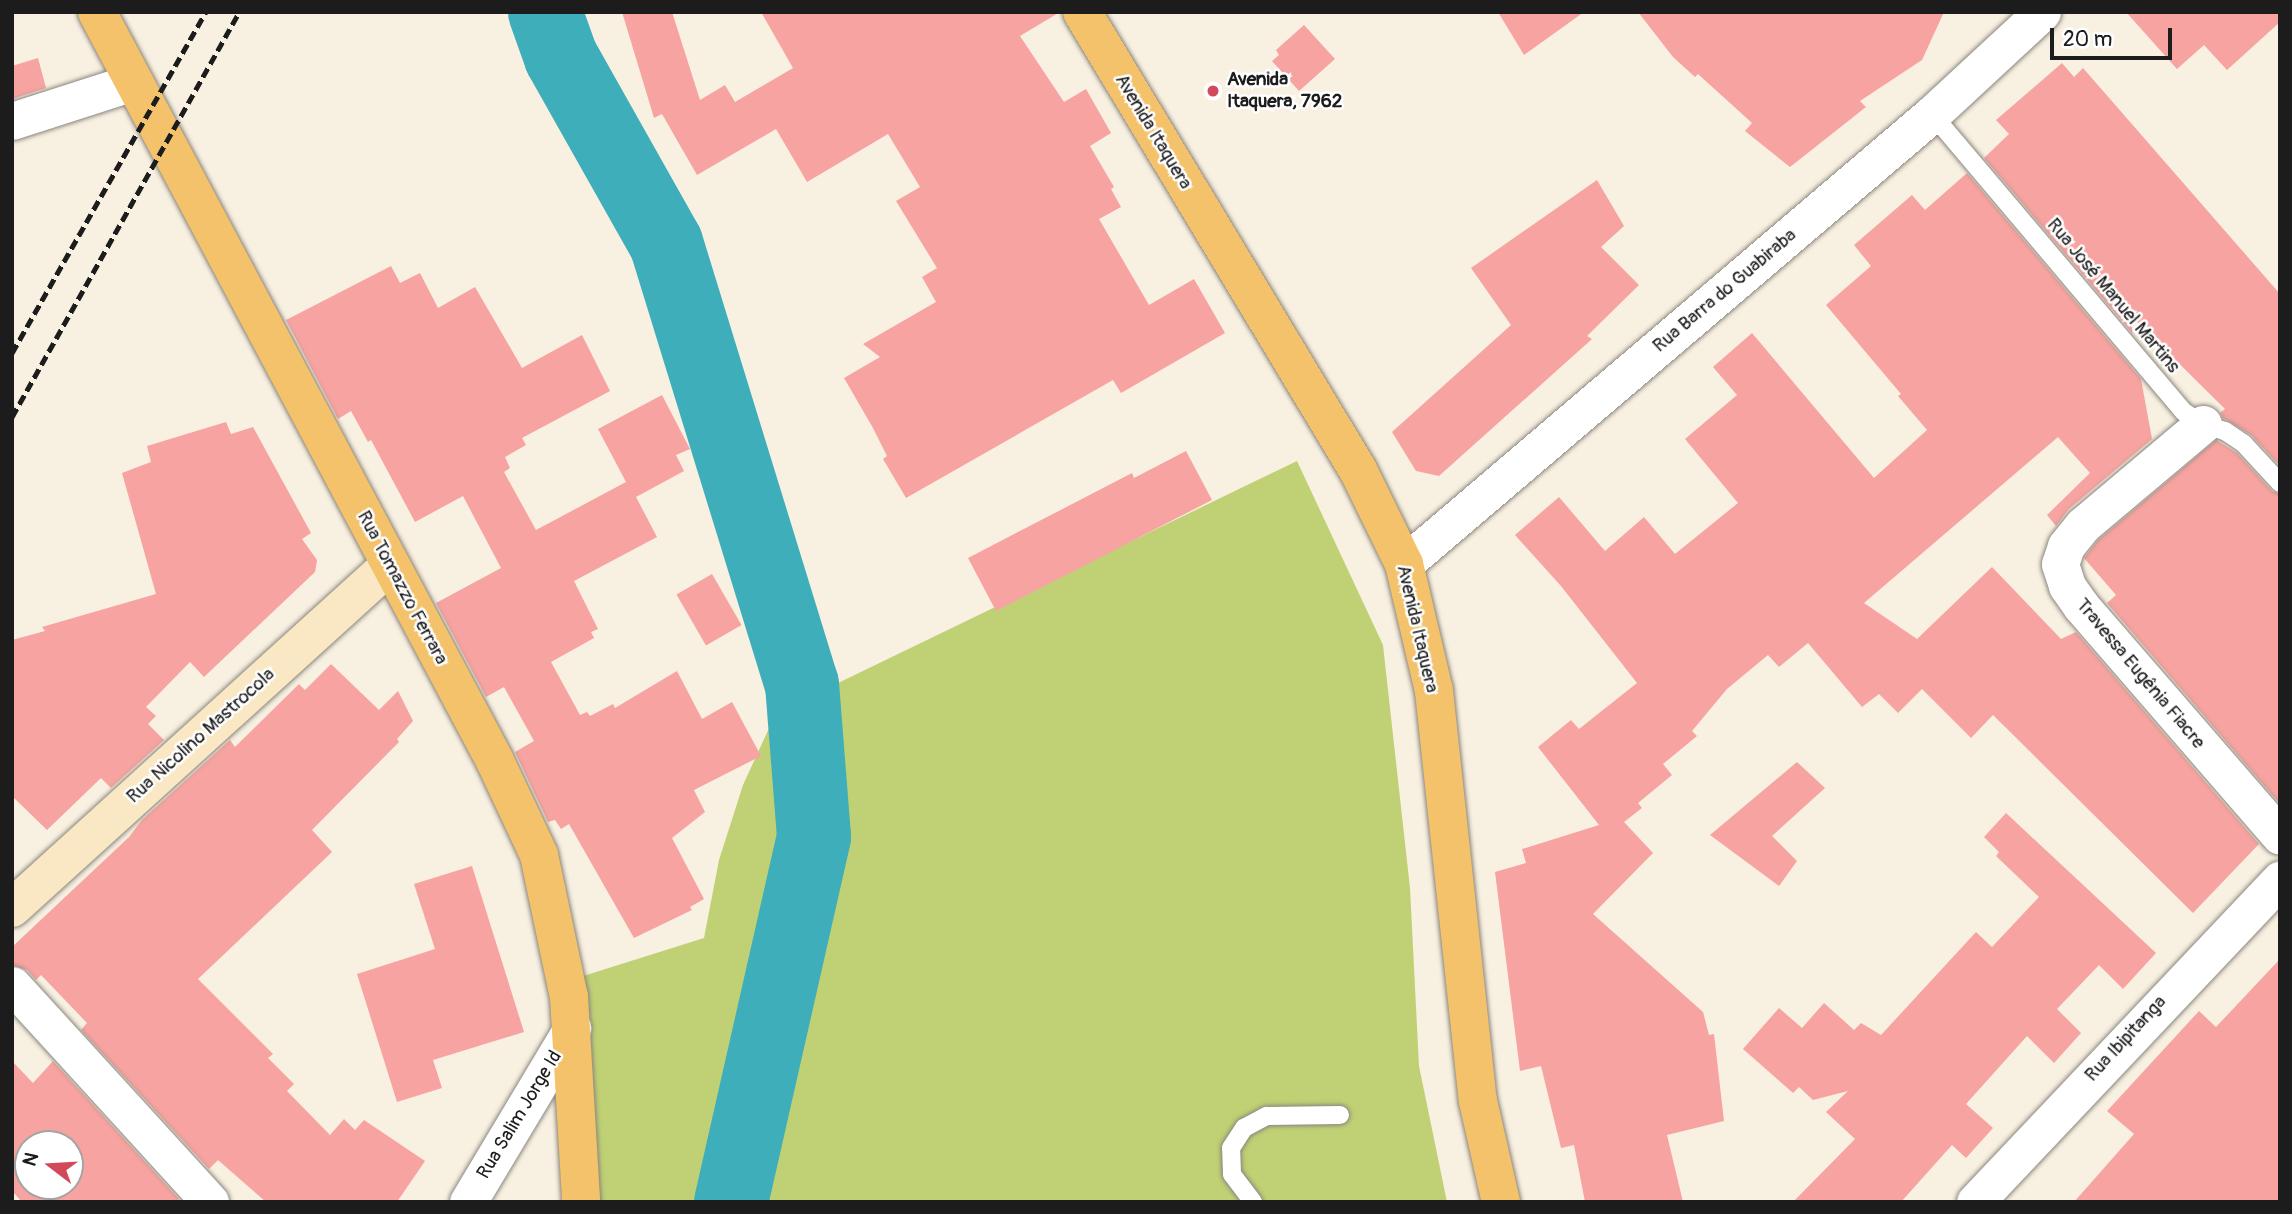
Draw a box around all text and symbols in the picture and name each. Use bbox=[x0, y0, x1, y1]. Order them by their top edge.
scale bar bbox=[2054, 14, 2176, 58]
text: 20 m bbox=[2063, 26, 2112, 53]
place label: Avenida Itaquera, 7962 bbox=[1227, 69, 1342, 113]
street label: Avenida Itaquera bbox=[1110, 70, 1196, 194]
marker: Avenida Itaquera, 7962 bbox=[1205, 83, 1221, 99]
street label: Rua José Manuel Martins bbox=[2042, 214, 2184, 378]
street label: Rua Barra do Guabiraba bbox=[1649, 224, 1801, 358]
street label: Rua Tomazzo Ferrara bbox=[352, 507, 452, 669]
street label: Avenida Itaquera bbox=[1391, 563, 1443, 695]
street label: Travessa Eugênia Fiacre bbox=[2071, 594, 2209, 754]
street label: Rua Nicolino Mastrocola bbox=[122, 664, 280, 808]
street label: Rua Ibipitanga bbox=[2080, 991, 2172, 1087]
street label: Rua Salim Jorge Id bbox=[473, 1047, 567, 1183]
north arrow bbox=[14, 1130, 84, 1200]
text: N bbox=[17, 1150, 44, 1169]

